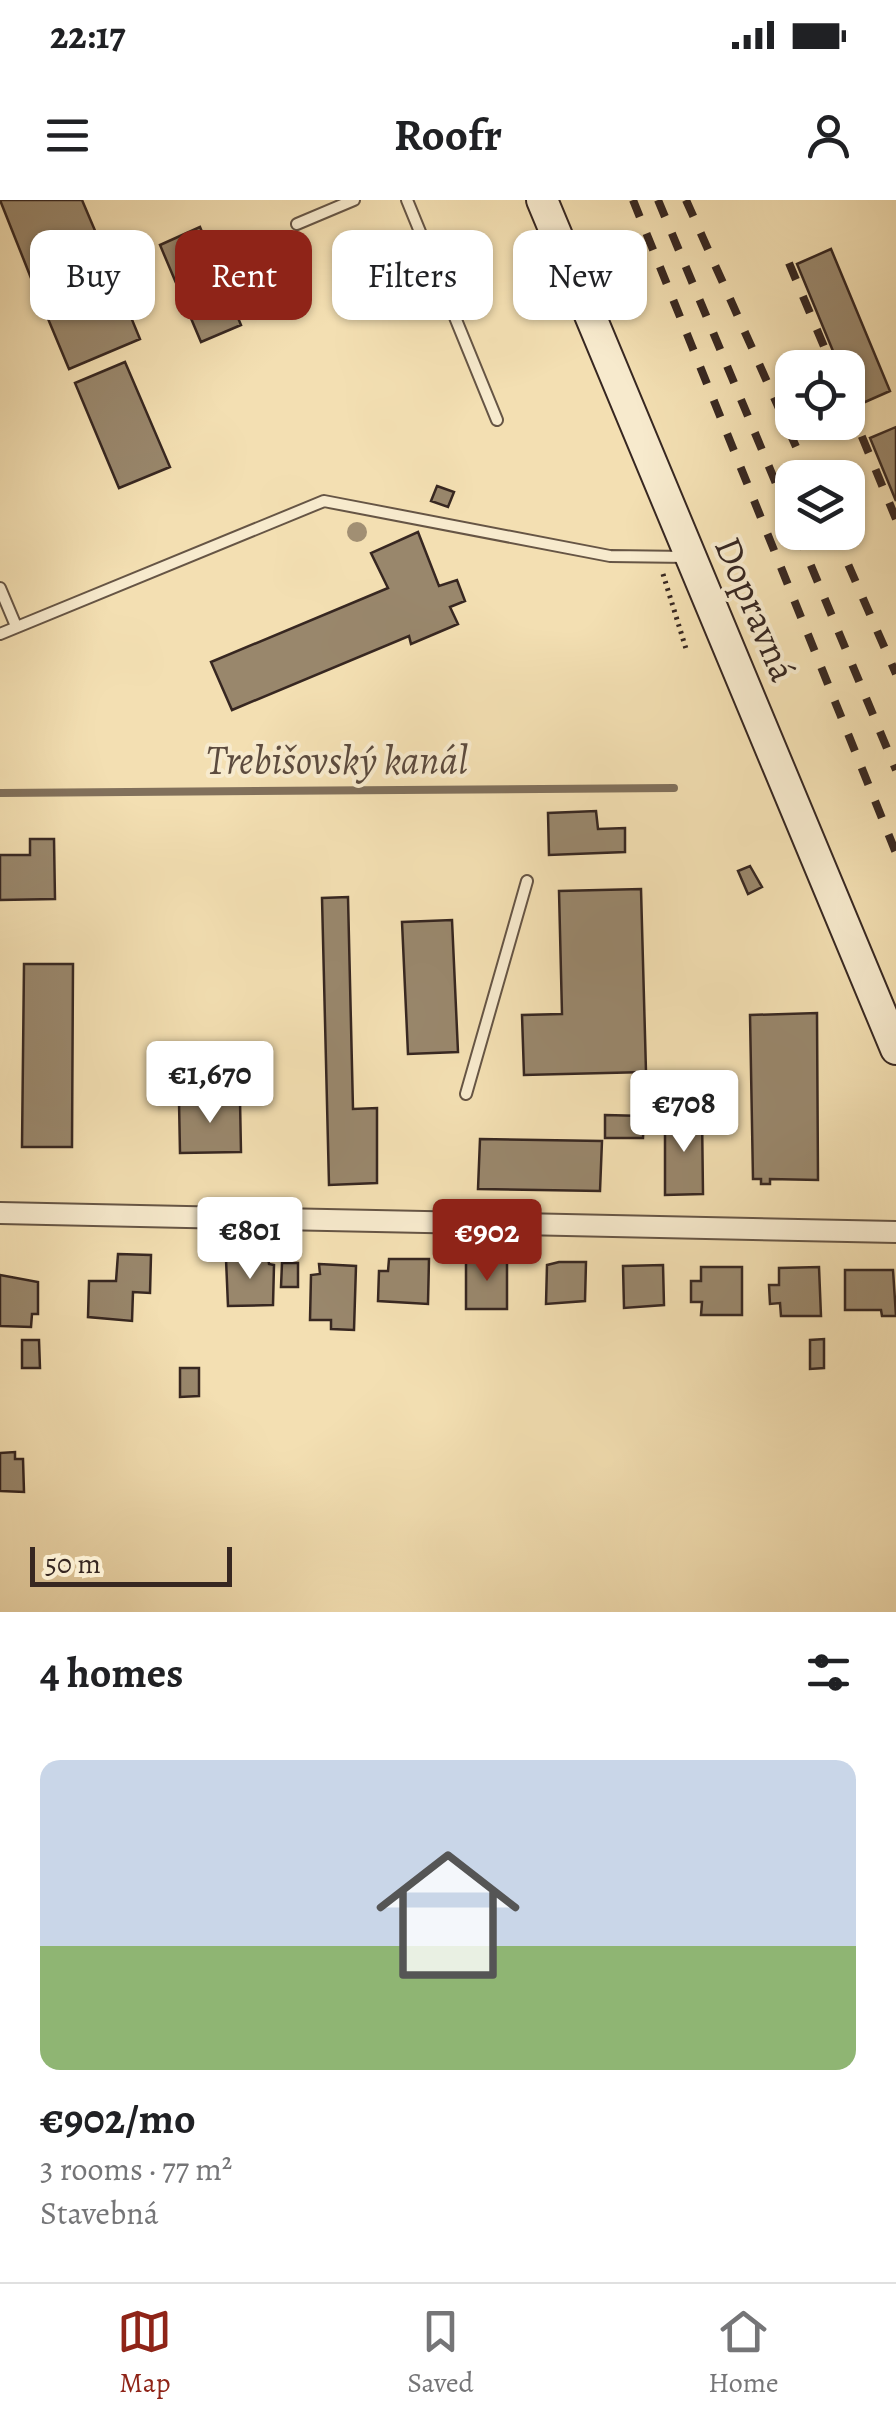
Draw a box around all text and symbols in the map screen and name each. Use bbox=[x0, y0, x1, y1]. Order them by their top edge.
text: 22:17 bbox=[50, 9, 126, 61]
text: Roofr bbox=[394, 104, 502, 166]
icon: menu bbox=[40, 108, 95, 163]
icon: person bbox=[801, 108, 856, 163]
chip: Buy bbox=[30, 230, 155, 320]
chip: Rent bbox=[175, 230, 312, 320]
chip: Filters bbox=[332, 230, 493, 320]
chip: New bbox=[513, 230, 647, 320]
map controls bbox=[775, 350, 865, 550]
button: locate bbox=[775, 350, 865, 440]
button: layers bbox=[775, 460, 865, 550]
street label: Dopravná bbox=[702, 529, 810, 690]
water label: Trebišovský kanál bbox=[206, 733, 468, 788]
pin: €1,670 bbox=[129, 1041, 291, 1126]
text: €1,670 bbox=[168, 1051, 252, 1095]
pin: €708 bbox=[625, 1070, 743, 1155]
text: €708 bbox=[652, 1080, 716, 1124]
pin: €801 bbox=[191, 1197, 309, 1282]
pin: €902 bbox=[428, 1199, 546, 1284]
text: €801 bbox=[219, 1207, 281, 1251]
text: €902 bbox=[455, 1209, 519, 1253]
scale bar bbox=[30, 1542, 232, 1586]
text: 50 m bbox=[45, 1545, 101, 1583]
text: 4 homes bbox=[40, 1644, 183, 1701]
icon: filters bbox=[801, 1645, 856, 1700]
icon: home bbox=[358, 1825, 538, 2005]
text: €902/mo bbox=[40, 2090, 196, 2147]
text: 3 rooms · 77 m² bbox=[40, 2147, 232, 2191]
text: Stavebná bbox=[40, 2191, 159, 2235]
tab: Map bbox=[117, 2304, 172, 2402]
tab: Saved bbox=[407, 2304, 474, 2402]
tab: Home bbox=[708, 2304, 779, 2402]

